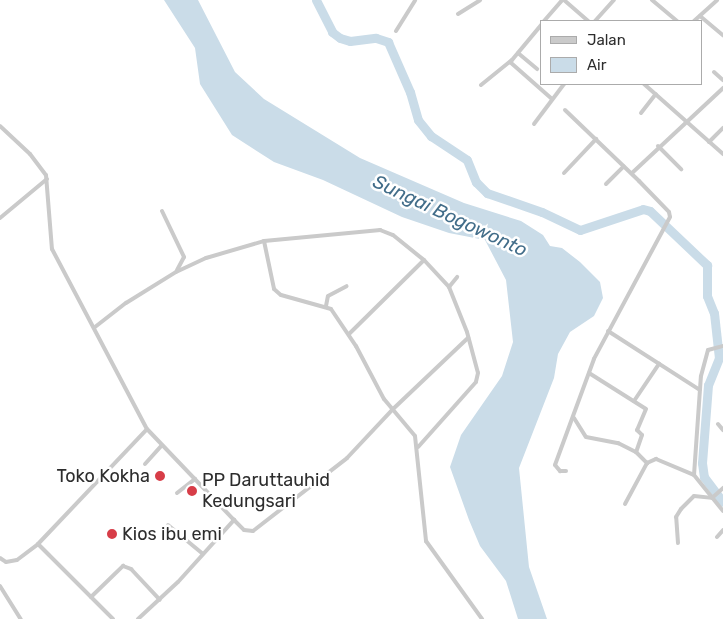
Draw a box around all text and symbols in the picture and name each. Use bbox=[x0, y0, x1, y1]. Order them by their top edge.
legend bbox=[540, 20, 703, 85]
text: Jalan bbox=[587, 31, 626, 49]
text: Air bbox=[587, 56, 606, 74]
water label: Sungai Bogowonto bbox=[369, 170, 531, 262]
place label: Toko Kokha bbox=[57, 465, 150, 487]
marker: Toko Kokha bbox=[154, 470, 166, 482]
place label: PP Daruttauhid Kedungsari bbox=[202, 470, 330, 512]
marker: PP Daruttauhid Kedungsari bbox=[186, 485, 198, 497]
place label: Kios ibu emi bbox=[122, 523, 222, 545]
marker: Kios ibu emi bbox=[106, 528, 118, 540]

